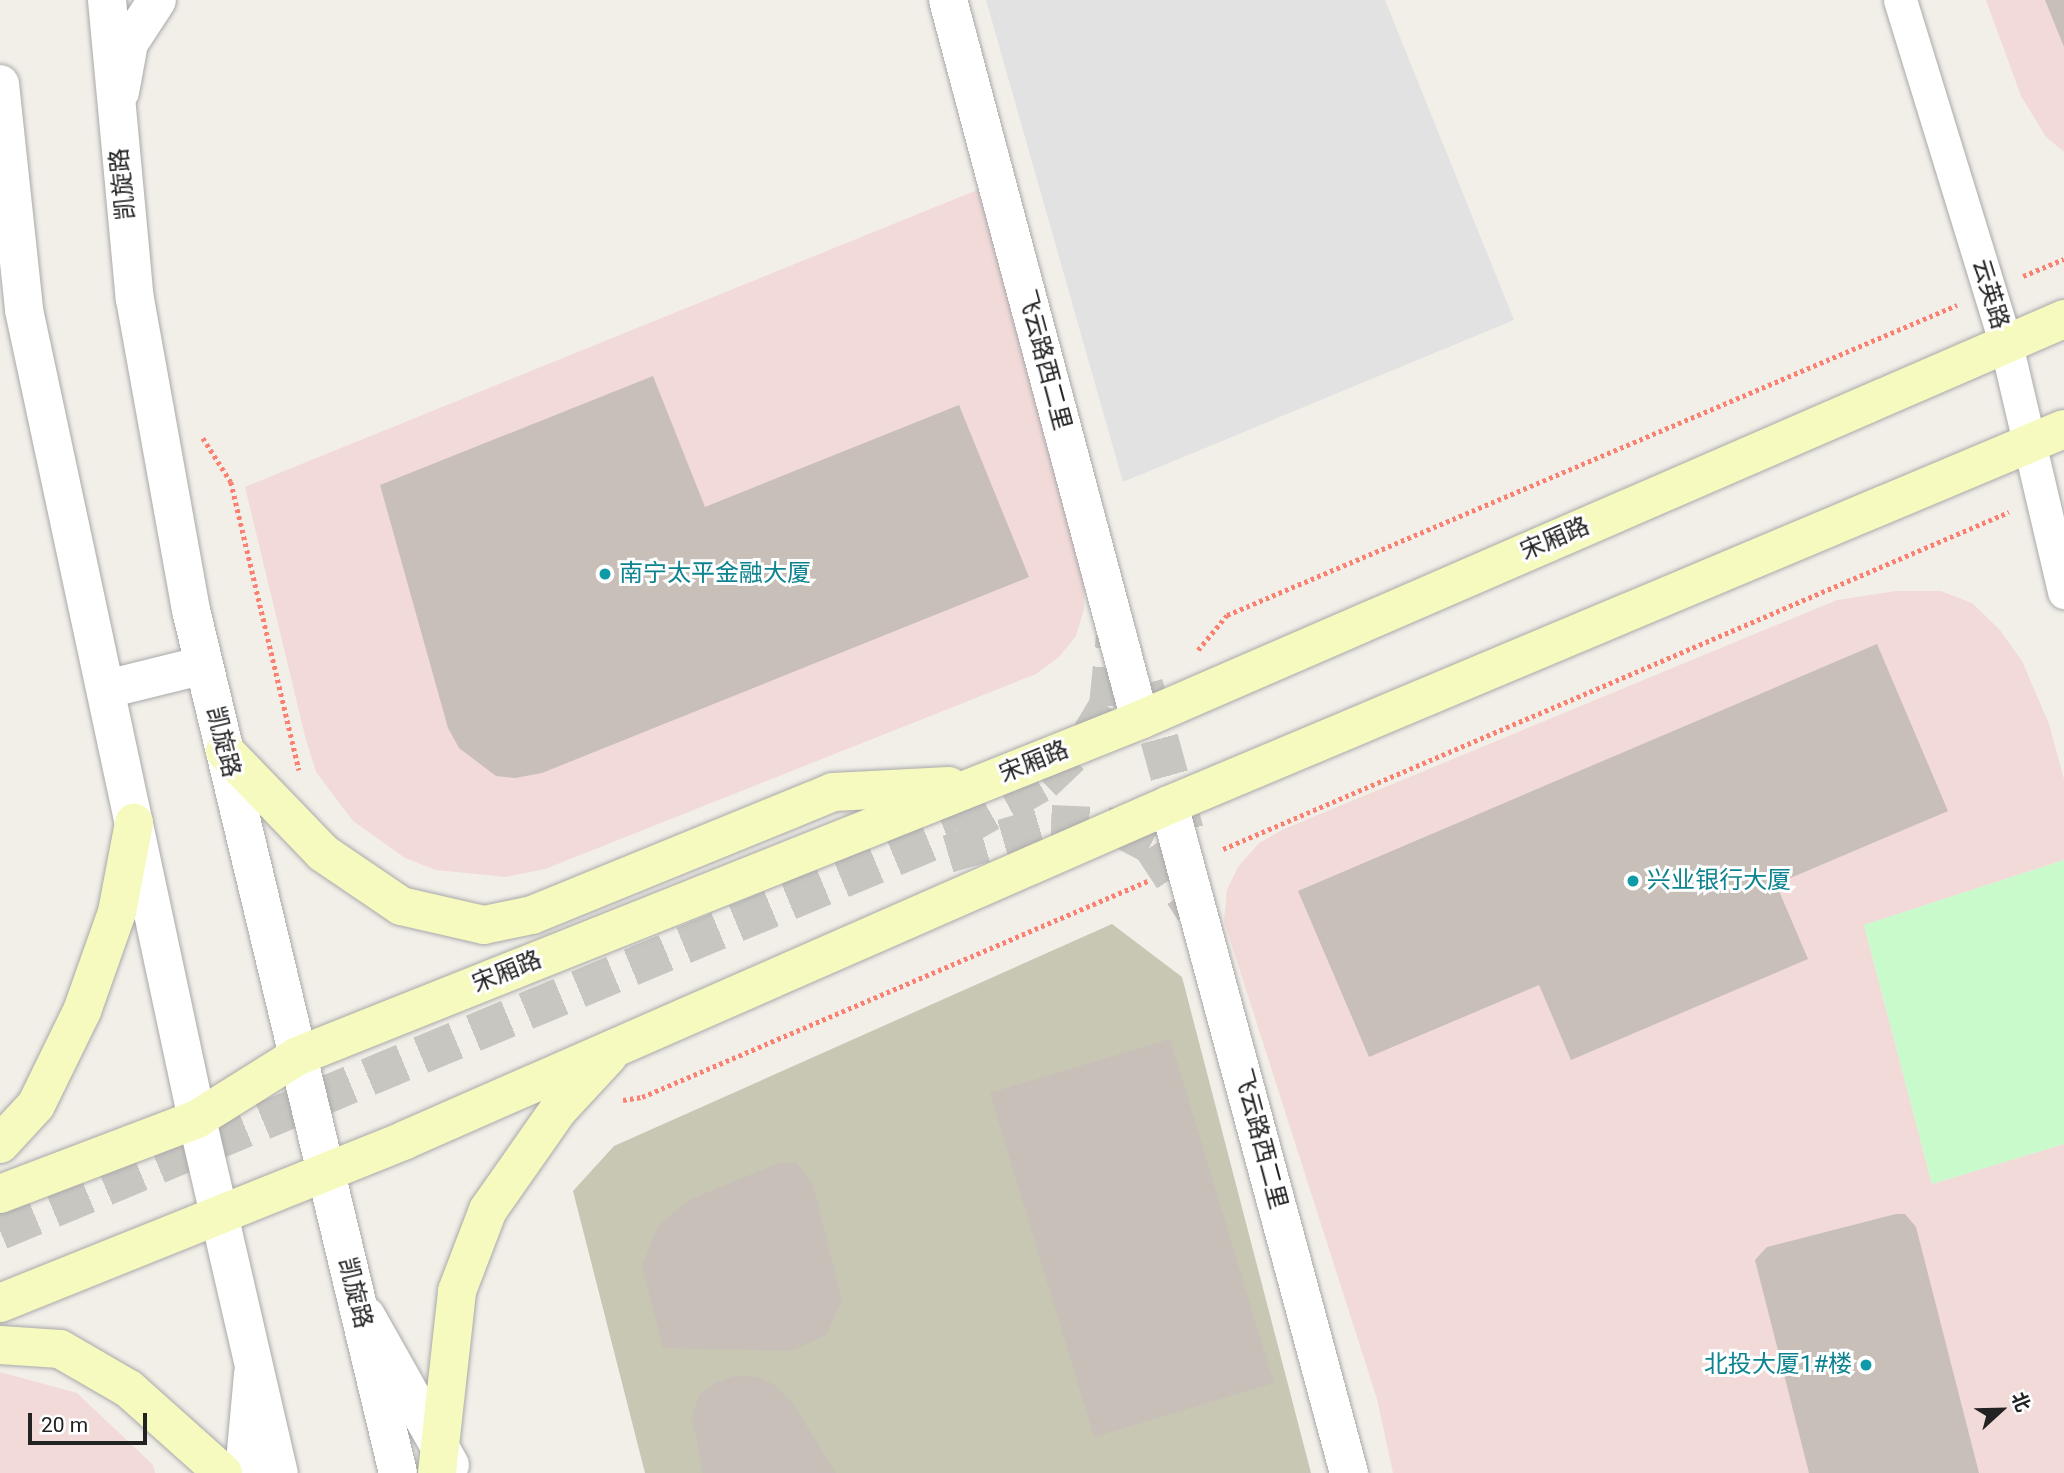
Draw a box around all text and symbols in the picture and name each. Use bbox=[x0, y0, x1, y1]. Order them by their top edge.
street label: 凯旋路 bbox=[105, 147, 141, 221]
street label: 云英路 bbox=[1966, 255, 2014, 333]
street label: 飞云路西二里 bbox=[1011, 287, 1077, 433]
street label: 宋厢路 bbox=[1516, 512, 1594, 566]
place label: 南宁太平金融大厦 bbox=[619, 560, 811, 588]
marker: 南宁太平金融大厦 bbox=[597, 566, 613, 582]
street label: 凯旋路 bbox=[200, 704, 246, 780]
street label: 宋厢路 bbox=[995, 735, 1073, 789]
place label: 兴业银行大厦 bbox=[1647, 867, 1791, 895]
marker: 兴业银行大厦 bbox=[1625, 873, 1641, 889]
street label: 宋厢路 bbox=[468, 945, 546, 999]
street label: 飞云路西二里 bbox=[1227, 1066, 1293, 1212]
street label: 凯旋路 bbox=[332, 1255, 378, 1331]
place label: 北投大厦1#楼 bbox=[1704, 1351, 1852, 1379]
marker: 北投大厦1#楼 bbox=[1858, 1357, 1874, 1373]
north arrow bbox=[1966, 1375, 2036, 1445]
text: 北 bbox=[2007, 1389, 2035, 1415]
scale bar bbox=[32, 1400, 150, 1444]
text: 20 m bbox=[41, 1413, 88, 1437]

